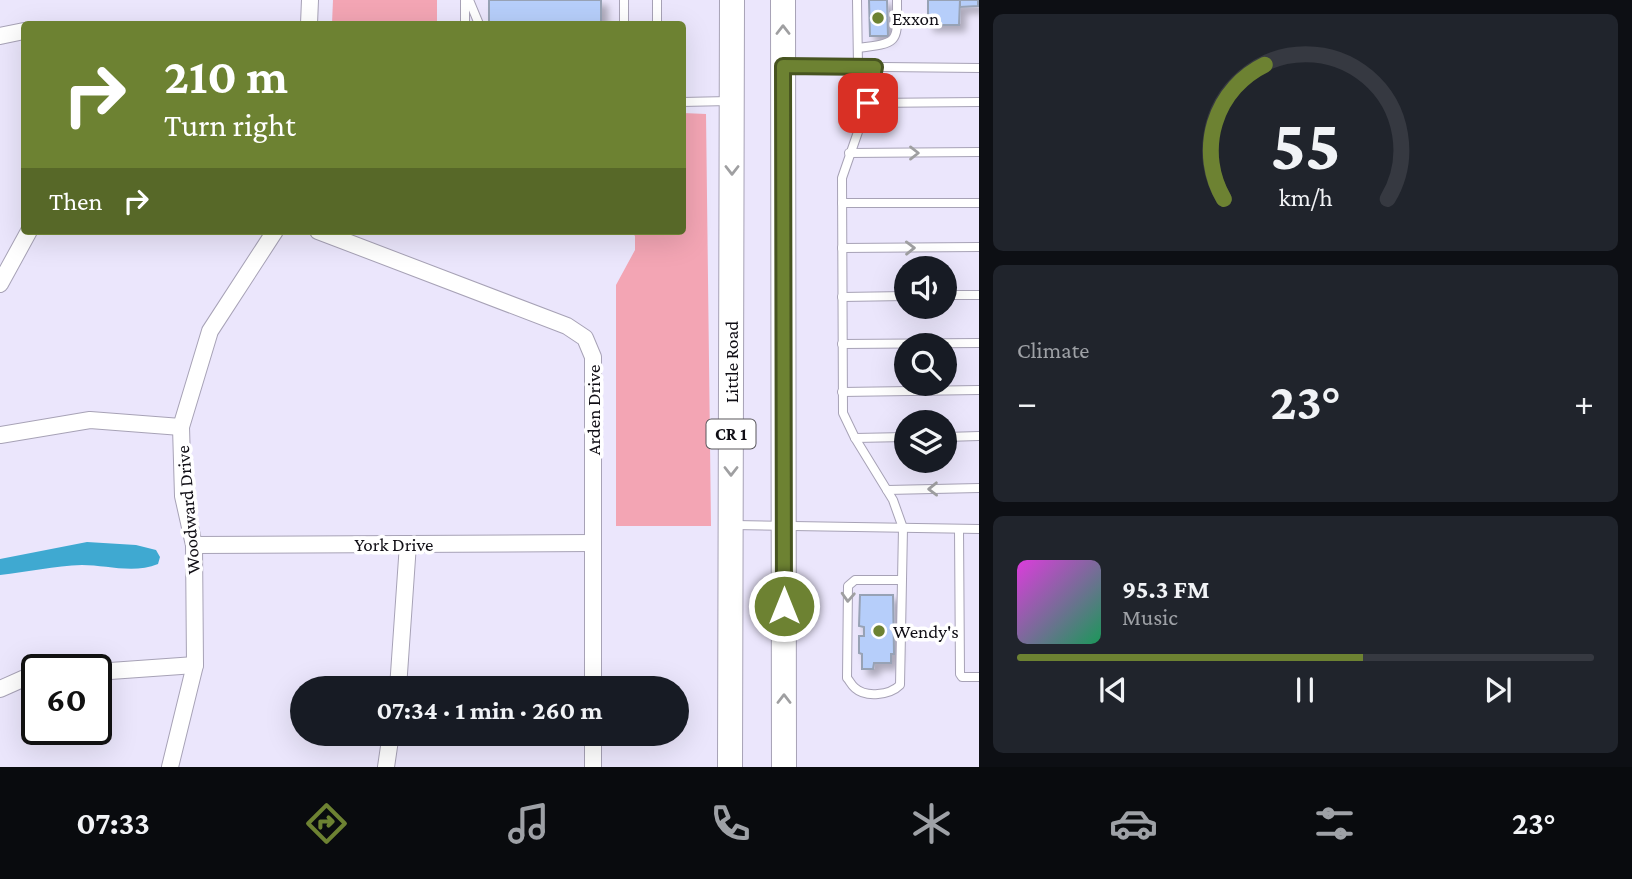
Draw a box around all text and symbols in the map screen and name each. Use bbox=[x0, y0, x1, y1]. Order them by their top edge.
place label: Exxon bbox=[892, 8, 939, 29]
marker: Exxon bbox=[870, 10, 886, 26]
one-way arrow bbox=[775, 25, 791, 35]
icon: right bbox=[49, 49, 140, 140]
text: 210 m bbox=[164, 49, 288, 104]
pin bbox=[838, 73, 898, 133]
icon: arrive bbox=[849, 84, 887, 122]
text: 55 bbox=[1270, 104, 1341, 185]
text: Turn right bbox=[164, 107, 296, 143]
one-way arrow bbox=[910, 145, 920, 161]
one-way arrow bbox=[724, 165, 740, 175]
icon: right bbox=[117, 182, 155, 220]
text: km/h bbox=[1279, 183, 1332, 210]
text: Then bbox=[49, 187, 103, 216]
one-way arrow bbox=[905, 240, 916, 256]
map controls bbox=[894, 256, 957, 473]
button: sound bbox=[894, 256, 957, 319]
street label: Little Road bbox=[721, 321, 742, 403]
button: search bbox=[894, 333, 957, 396]
text: Climate bbox=[1017, 337, 1089, 363]
street label: Arden Drive bbox=[583, 365, 604, 455]
text: 23° bbox=[1270, 372, 1341, 430]
text: − bbox=[1017, 381, 1037, 423]
text: + bbox=[1574, 381, 1594, 423]
button: layers bbox=[894, 410, 957, 473]
road number: CR 1 bbox=[706, 420, 756, 448]
street label: Woodward Drive bbox=[172, 445, 204, 575]
one-way arrow bbox=[723, 466, 739, 476]
one-way arrow bbox=[927, 481, 938, 497]
street label: York Drive bbox=[355, 534, 433, 555]
position arrow bbox=[747, 569, 821, 643]
text: 95.3 FM bbox=[1122, 575, 1210, 604]
one-way arrow bbox=[840, 592, 855, 603]
text: Music bbox=[1122, 604, 1178, 630]
place label: Wendy's bbox=[893, 621, 959, 642]
marker: Wendy's bbox=[871, 623, 887, 639]
speed limit sign: 60 bbox=[21, 654, 112, 745]
icon: previous bbox=[1094, 671, 1132, 709]
icon: pause bbox=[1286, 671, 1324, 709]
icon: next bbox=[1479, 671, 1517, 709]
one-way arrow bbox=[776, 693, 792, 704]
text: 07:34 · 1 min · 260 m bbox=[377, 696, 602, 725]
icon: directions bbox=[302, 799, 351, 848]
icon: music bbox=[504, 799, 553, 848]
icon: phone bbox=[706, 799, 755, 848]
icon: climate bbox=[907, 799, 956, 848]
icon: car bbox=[1109, 799, 1158, 848]
icon: filters bbox=[1310, 799, 1359, 848]
text: 07:33 bbox=[76, 805, 150, 841]
text: 23° bbox=[1512, 805, 1556, 841]

